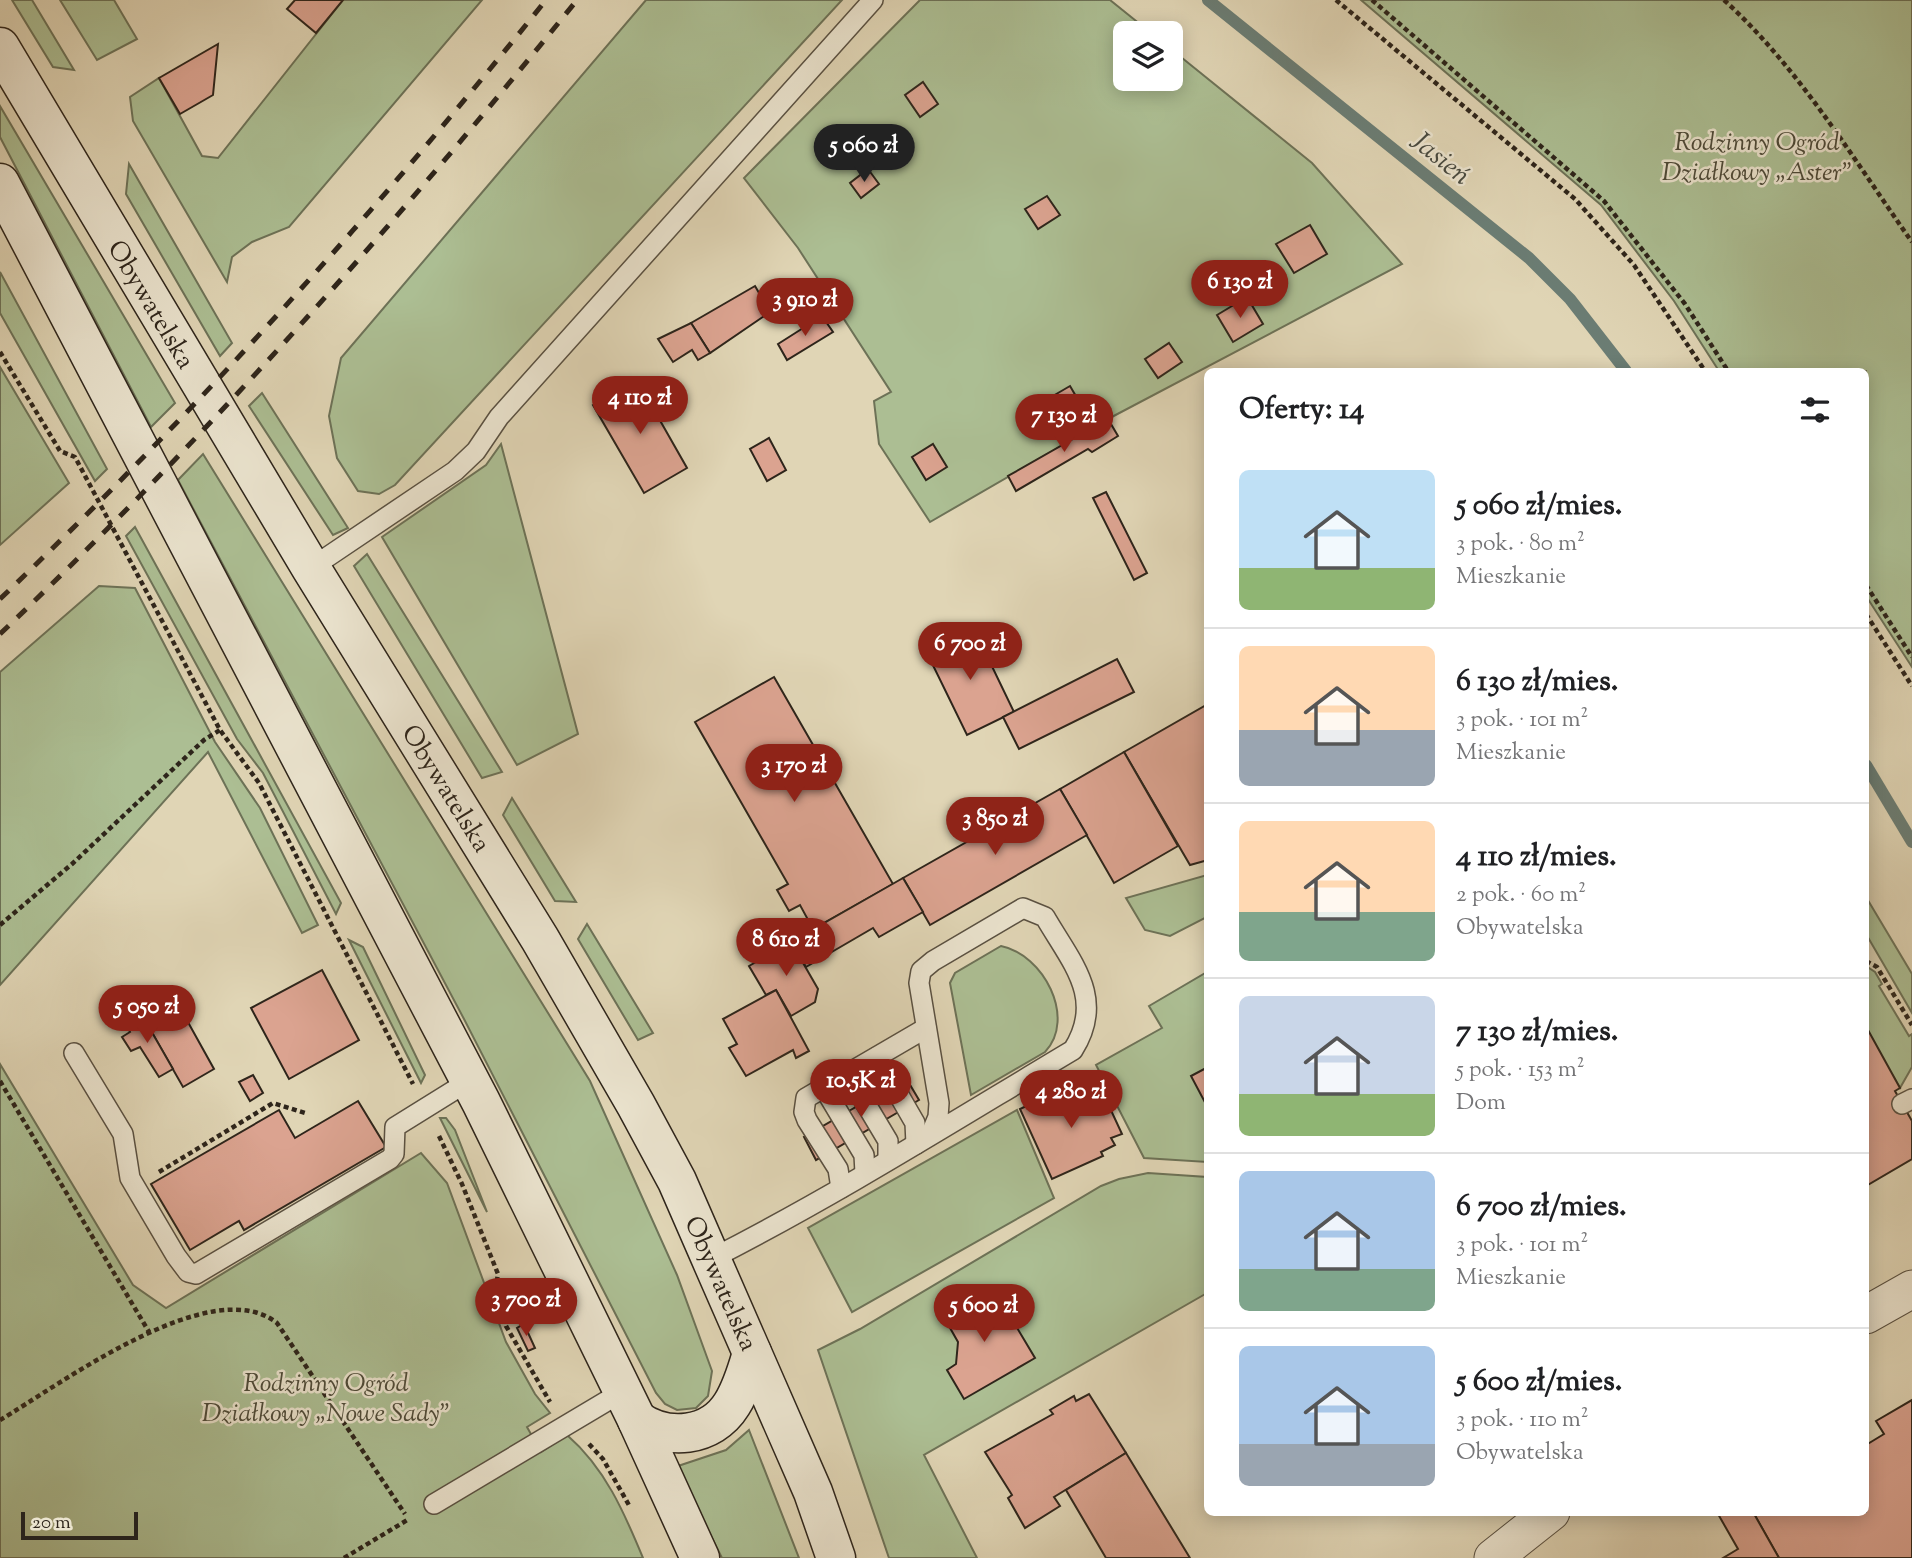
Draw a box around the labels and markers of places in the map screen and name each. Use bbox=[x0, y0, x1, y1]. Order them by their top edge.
pin: 5 060 zł bbox=[792, 124, 936, 184]
pin: 6 130 zł bbox=[1168, 260, 1312, 320]
pin: 3 910 zł bbox=[733, 278, 877, 338]
pin: 4 110 zł bbox=[568, 376, 712, 436]
pin: 7 130 zł bbox=[992, 394, 1136, 454]
pin: 6 700 zł bbox=[898, 622, 1042, 682]
pin: 3 170 zł bbox=[722, 744, 866, 804]
pin: 3 850 zł bbox=[923, 798, 1067, 857]
pin: 8 610 zł bbox=[714, 918, 858, 978]
pin: 5 050 zł bbox=[75, 986, 219, 1045]
pin: 10.5K zł bbox=[789, 1060, 933, 1119]
pin: 4 280 zł bbox=[999, 1070, 1143, 1130]
pin: 3 700 zł bbox=[454, 1278, 598, 1338]
pin: 5 600 zł bbox=[912, 1284, 1056, 1344]

